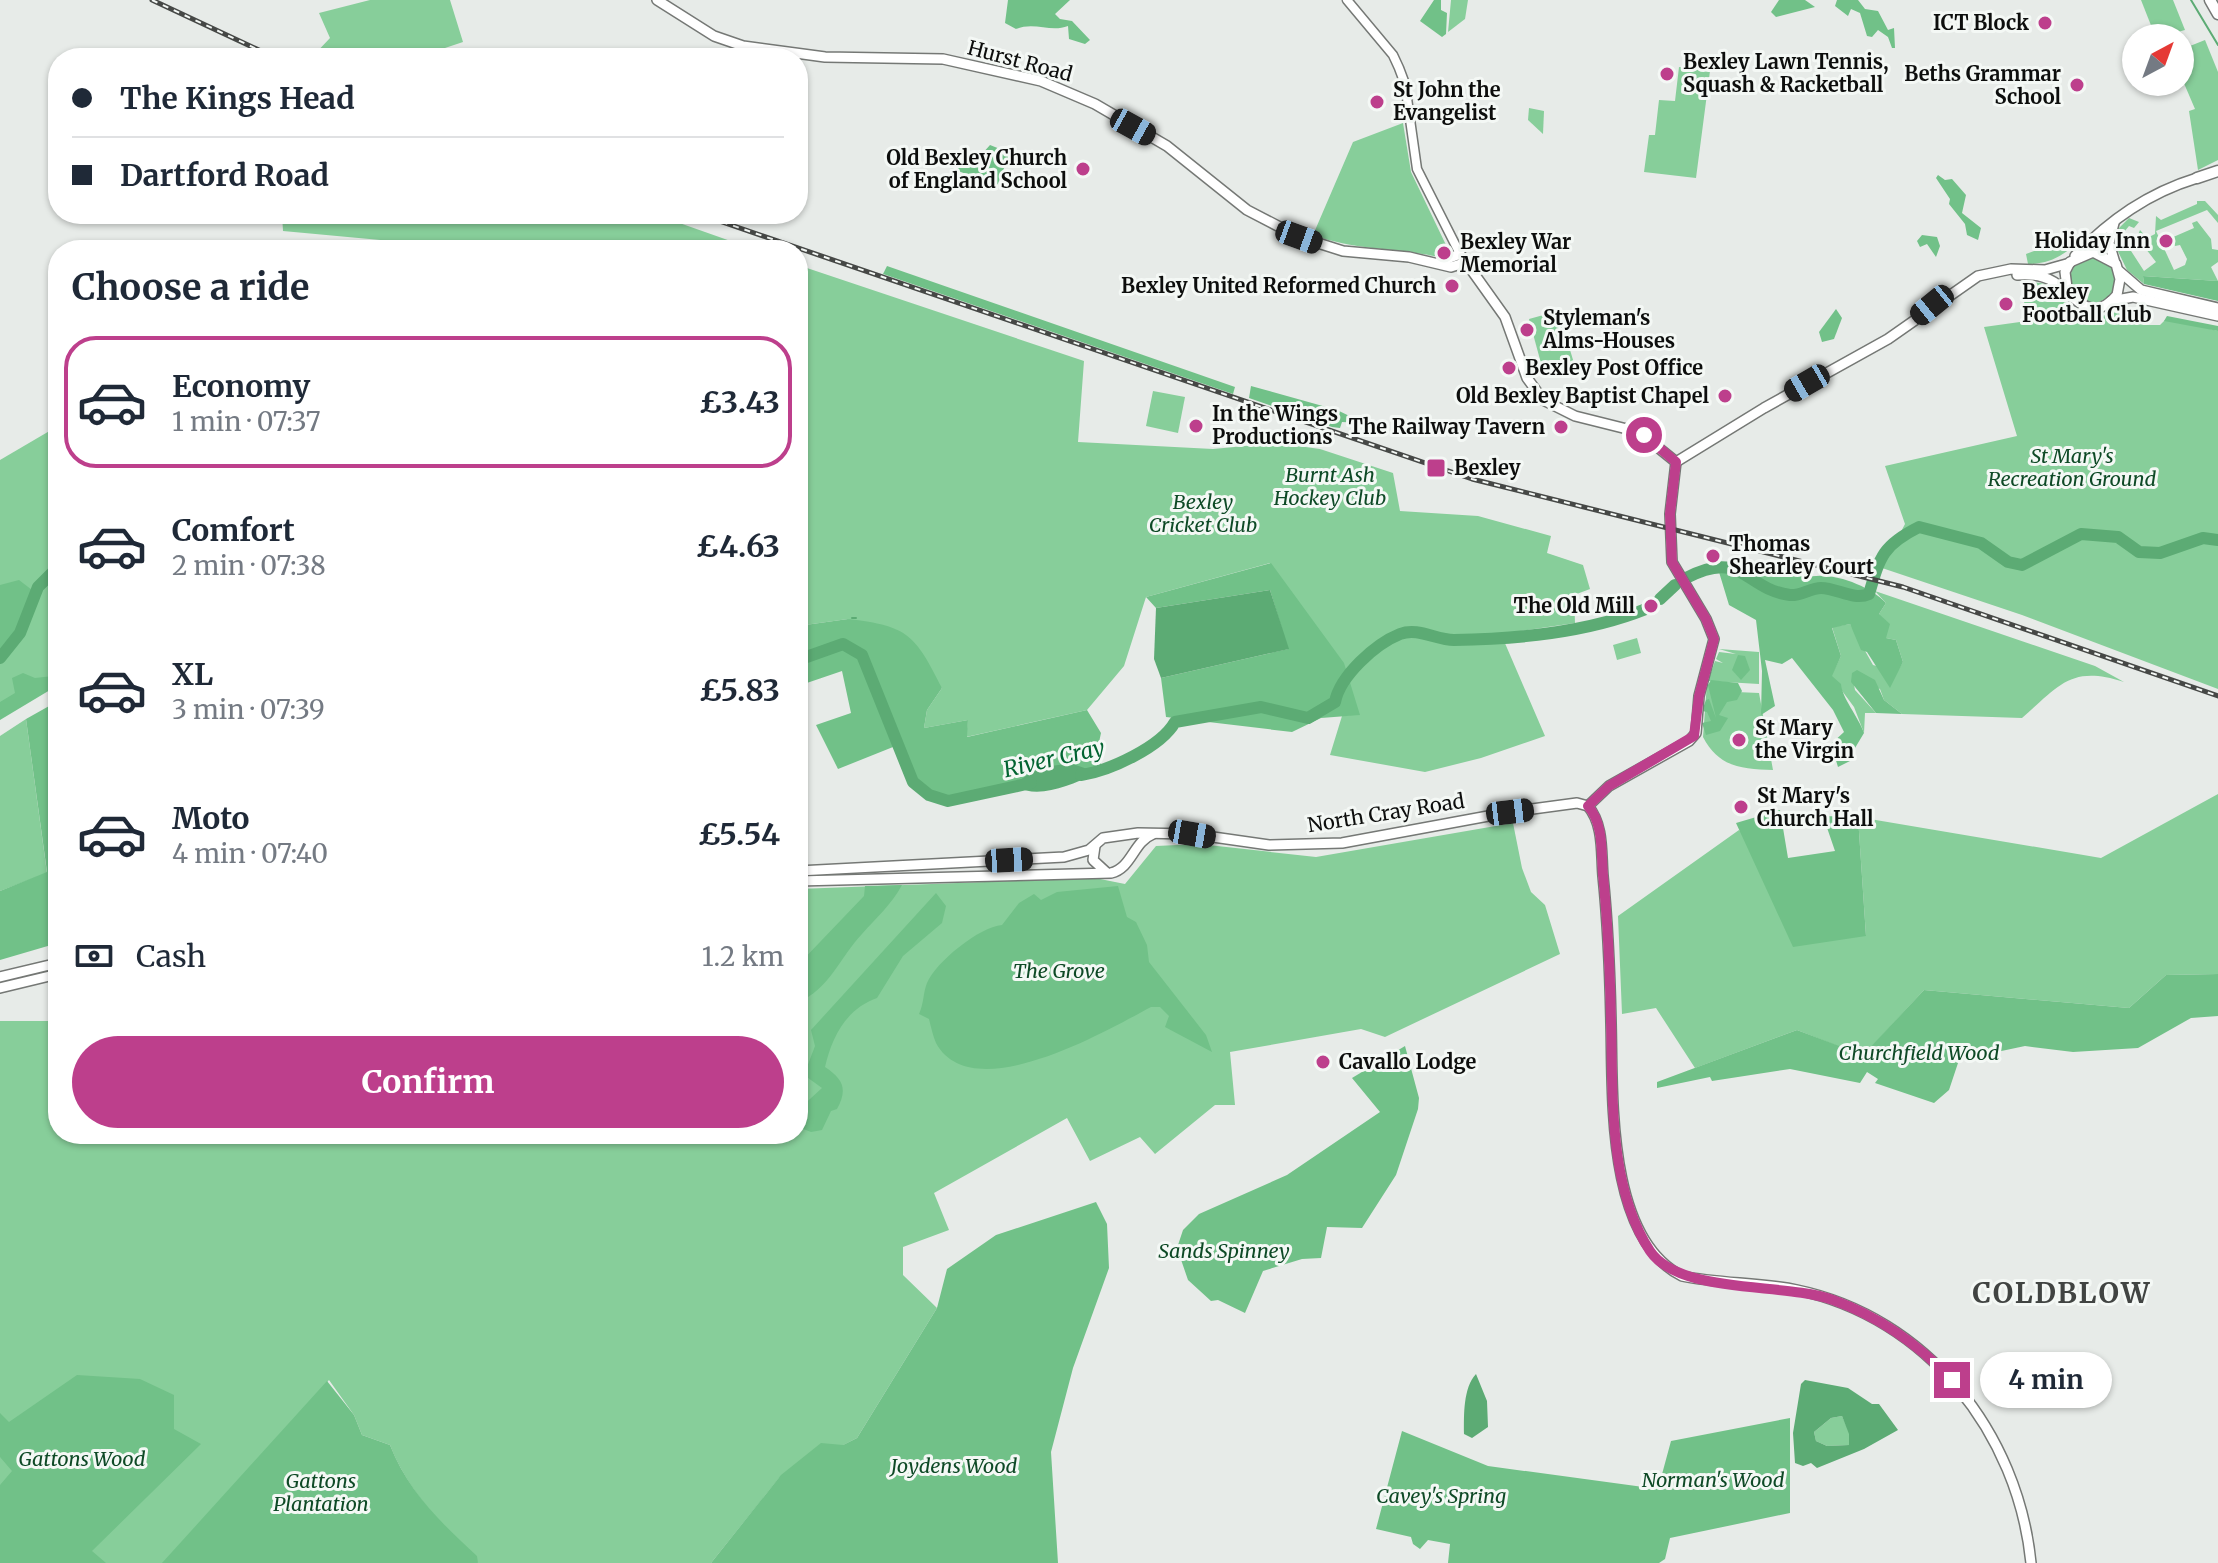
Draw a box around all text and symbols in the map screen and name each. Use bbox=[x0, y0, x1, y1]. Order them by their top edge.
place label: ICT Block bbox=[1933, 10, 2029, 35]
marker: ICT Block bbox=[2036, 14, 2054, 32]
north arrow bbox=[2122, 24, 2194, 96]
map controls bbox=[2122, 24, 2194, 96]
street label: Hurst Road bbox=[965, 35, 1075, 87]
place label: Bexley Lawn Tennis, Squash & Racketball bbox=[1683, 49, 1889, 97]
place label: Beths Grammar School bbox=[1904, 61, 2061, 109]
marker: Bexley Lawn Tennis, Squash & Racketball bbox=[1658, 65, 1676, 83]
marker: Beths Grammar School bbox=[2068, 76, 2086, 94]
place label: St John the Evangelist bbox=[1393, 77, 1501, 125]
text: The Kings Head bbox=[120, 79, 355, 117]
marker: St John the Evangelist bbox=[1368, 93, 1386, 111]
car bbox=[1106, 105, 1160, 149]
place label: Old Bexley Church of England School bbox=[886, 145, 1068, 193]
text: Dartford Road bbox=[120, 156, 329, 194]
marker: Old Bexley Church of England School bbox=[1074, 160, 1092, 178]
car bbox=[1272, 218, 1326, 256]
place label: Holiday Inn bbox=[2034, 228, 2150, 253]
place label: Bexley War Memorial bbox=[1460, 229, 1571, 277]
marker: Holiday Inn bbox=[2157, 232, 2175, 250]
marker: Bexley War Memorial bbox=[1435, 244, 1453, 262]
text: Choose a ride bbox=[72, 265, 309, 310]
place label: Bexley United Reformed Church bbox=[1121, 273, 1437, 298]
marker: Bexley United Reformed Church bbox=[1443, 277, 1461, 295]
place label: Bexley Football Club bbox=[2022, 279, 2152, 327]
car bbox=[1906, 281, 1958, 329]
marker: Bexley Football Club bbox=[1997, 295, 2015, 313]
place label: Styleman's Alms-Houses bbox=[1542, 305, 1675, 353]
marker: Styleman's Alms-Houses bbox=[1518, 321, 1536, 339]
place label: Bexley Post Office bbox=[1525, 355, 1703, 380]
marker: Bexley Post Office bbox=[1500, 359, 1518, 377]
car bbox=[1780, 361, 1834, 405]
icon: car bbox=[76, 366, 148, 438]
text: Economy bbox=[172, 367, 310, 405]
text: £3.43 bbox=[699, 383, 780, 421]
place label: Old Bexley Baptist Chapel bbox=[1456, 383, 1709, 408]
marker: Old Bexley Baptist Chapel bbox=[1716, 387, 1734, 405]
place label: In the Wings Productions bbox=[1212, 401, 1338, 449]
text: 1 min · 07:37 bbox=[172, 405, 321, 438]
place label: The Railway Tavern bbox=[1349, 414, 1545, 439]
marker: In the Wings Productions bbox=[1187, 417, 1205, 435]
route start bbox=[1626, 417, 1662, 453]
marker: The Railway Tavern bbox=[1552, 418, 1570, 436]
park label: St Mary's Recreation Ground bbox=[1988, 443, 2157, 491]
place label: Bexley bbox=[1454, 455, 1521, 480]
marker: Bexley bbox=[1425, 457, 1447, 479]
park label: Burnt Ash Hockey Club bbox=[1273, 462, 1386, 510]
park label: Bexley Cricket Club bbox=[1149, 489, 1257, 537]
icon: car bbox=[76, 510, 148, 582]
text: Comfort bbox=[172, 511, 295, 549]
text: £4.63 bbox=[696, 527, 780, 565]
place label: Thomas Shearley Court bbox=[1729, 531, 1874, 579]
marker: Thomas Shearley Court bbox=[1704, 547, 1722, 565]
text: 2 min · 07:38 bbox=[172, 549, 326, 582]
place label: The Old Mill bbox=[1514, 593, 1635, 618]
marker: The Old Mill bbox=[1642, 597, 1660, 615]
icon: car bbox=[76, 654, 148, 726]
text: XL bbox=[172, 655, 213, 693]
text: £5.83 bbox=[699, 671, 780, 709]
text: 3 min · 07:39 bbox=[172, 693, 325, 726]
place label: St Mary the Virgin bbox=[1755, 715, 1855, 763]
marker: St Mary the Virgin bbox=[1730, 731, 1748, 749]
water label: River Cray bbox=[1001, 733, 1107, 783]
place label: St Mary's Church Hall bbox=[1757, 783, 1874, 831]
street label: North Cray Road bbox=[1306, 788, 1466, 837]
car bbox=[1485, 797, 1535, 827]
icon: car bbox=[76, 798, 148, 870]
marker: St Mary's Church Hall bbox=[1732, 798, 1750, 816]
text: Moto bbox=[172, 799, 250, 837]
text: £5.54 bbox=[698, 815, 780, 853]
car bbox=[1166, 818, 1218, 850]
text: 4 min · 07:40 bbox=[172, 837, 328, 870]
car bbox=[984, 847, 1034, 873]
icon: cash bbox=[72, 934, 116, 978]
text: Cash bbox=[136, 937, 206, 975]
text: 1.2 km bbox=[702, 940, 784, 973]
park label: The Grove bbox=[1013, 958, 1105, 983]
button: Confirm bbox=[72, 1036, 784, 1128]
park label: Churchfield Wood bbox=[1839, 1040, 2000, 1065]
place label: Cavallo Lodge bbox=[1339, 1049, 1477, 1074]
marker: Cavallo Lodge bbox=[1314, 1053, 1332, 1071]
park label: Sands Spinney bbox=[1158, 1238, 1290, 1263]
district label: COLDBLOW bbox=[1973, 1275, 2151, 1311]
callout: 4 min bbox=[1980, 1352, 2112, 1408]
route end bbox=[1934, 1362, 1970, 1398]
text: 4 min bbox=[2008, 1363, 2084, 1396]
park label: Gattons Wood bbox=[19, 1446, 146, 1471]
park label: Joydens Wood bbox=[889, 1453, 1018, 1478]
park label: Norman's Wood bbox=[1642, 1467, 1785, 1492]
park label: Gattons Plantation bbox=[273, 1468, 369, 1516]
park label: Cavey's Spring bbox=[1376, 1483, 1506, 1508]

